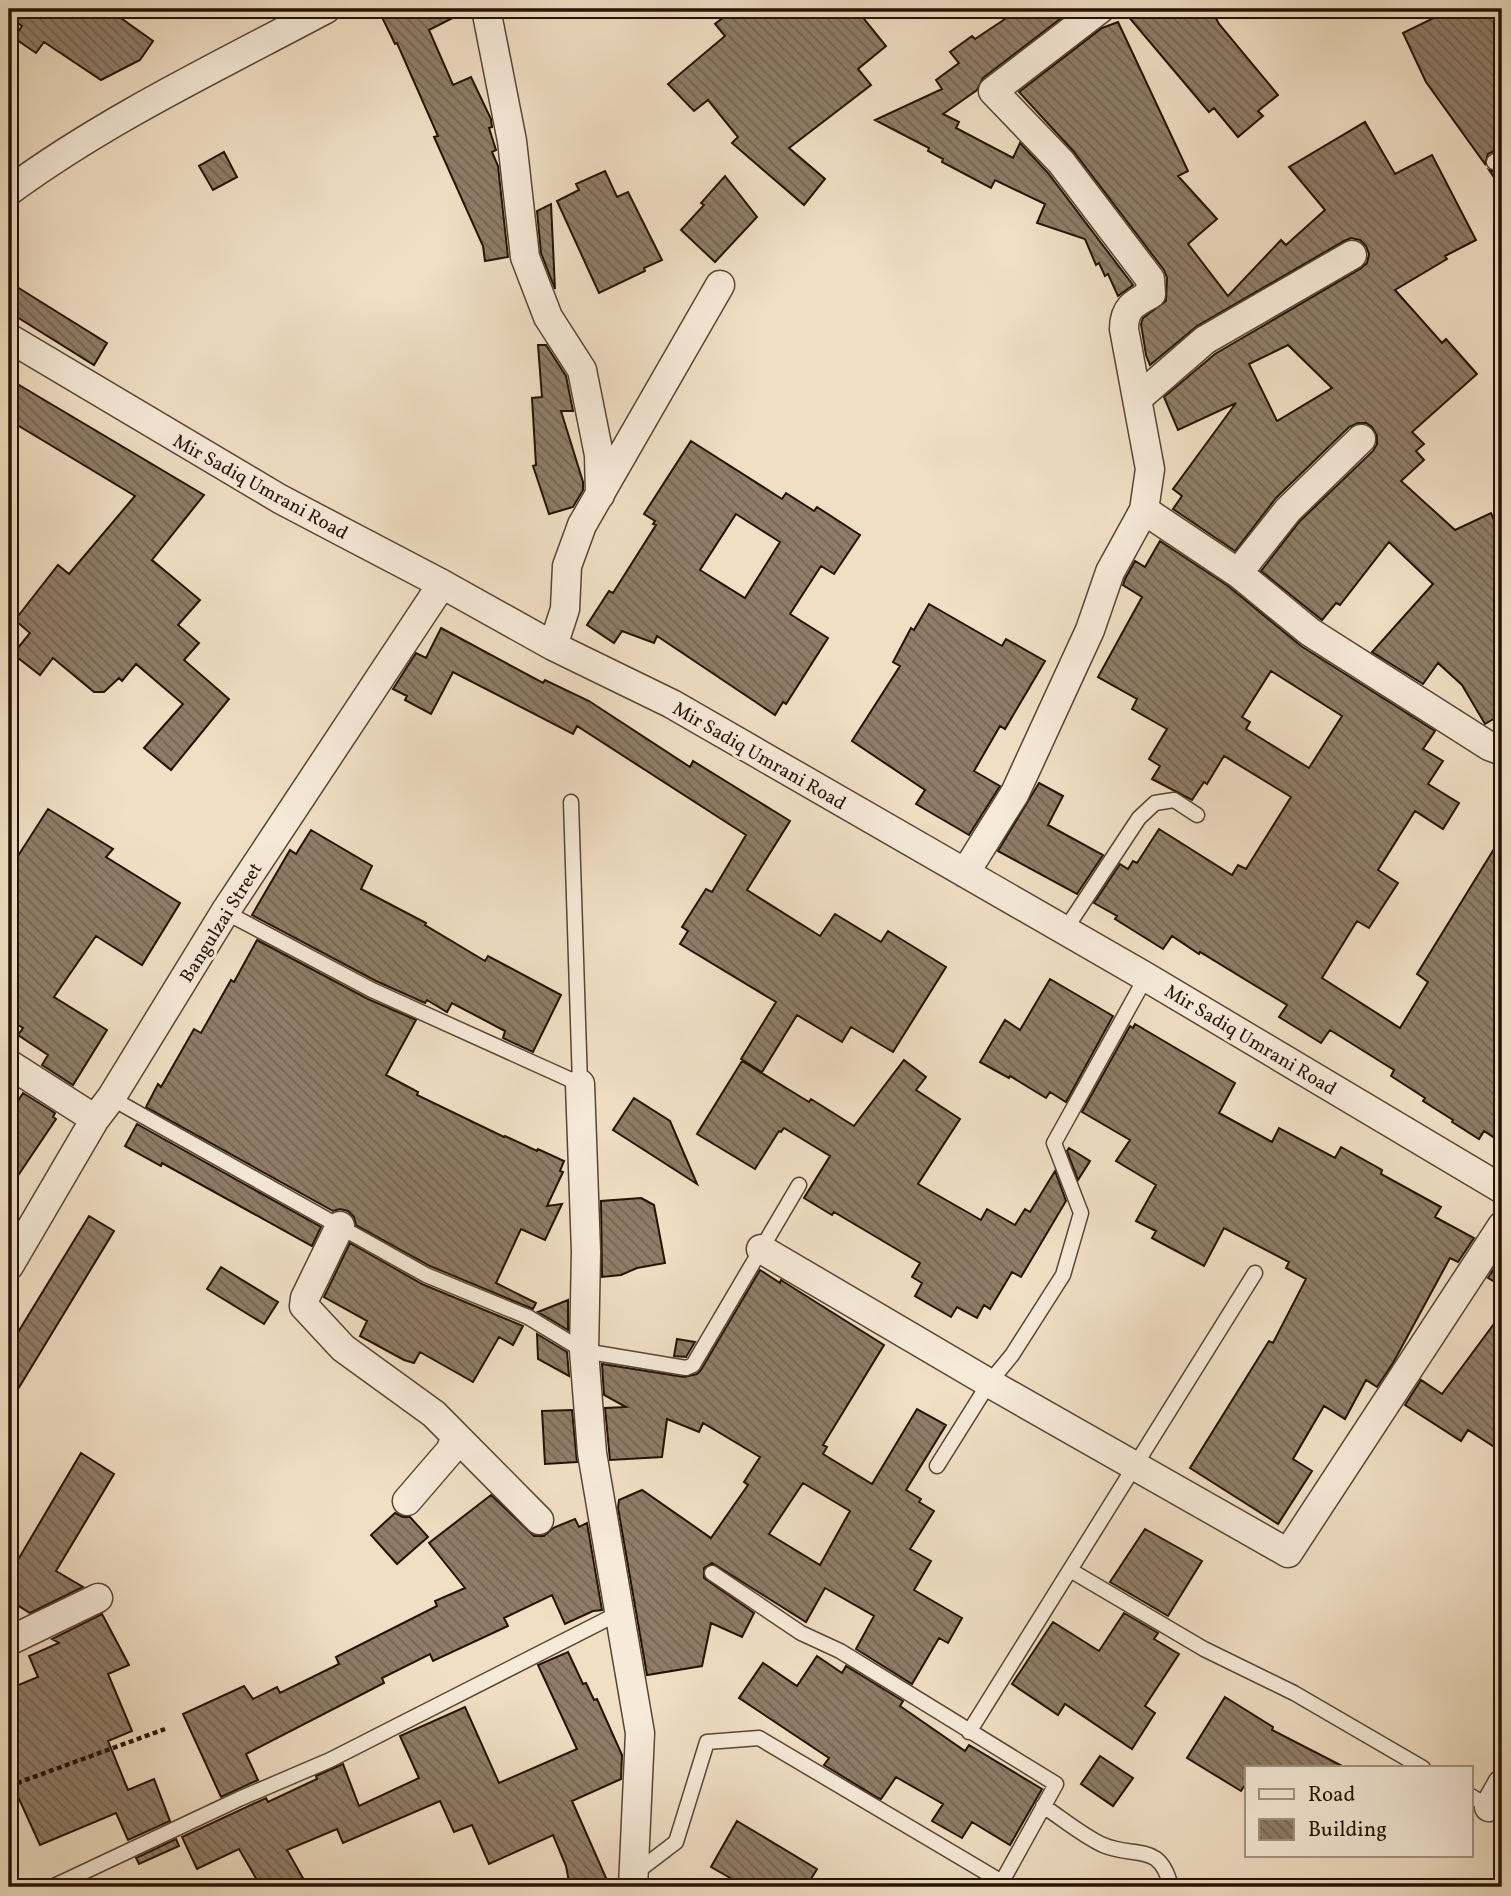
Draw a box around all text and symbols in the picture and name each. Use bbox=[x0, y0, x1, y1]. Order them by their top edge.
street label: Mir Sadiq Umrani Road bbox=[168, 429, 352, 547]
street label: Mir Sadiq Umrani Road bbox=[667, 696, 851, 817]
street label: Bangulzai Street bbox=[174, 858, 269, 988]
street label: Mir Sadiq Umrani Road bbox=[1159, 979, 1341, 1102]
legend bbox=[1245, 1766, 1472, 1857]
text: Road bbox=[1308, 1781, 1355, 1810]
text: Building bbox=[1308, 1816, 1387, 1845]

